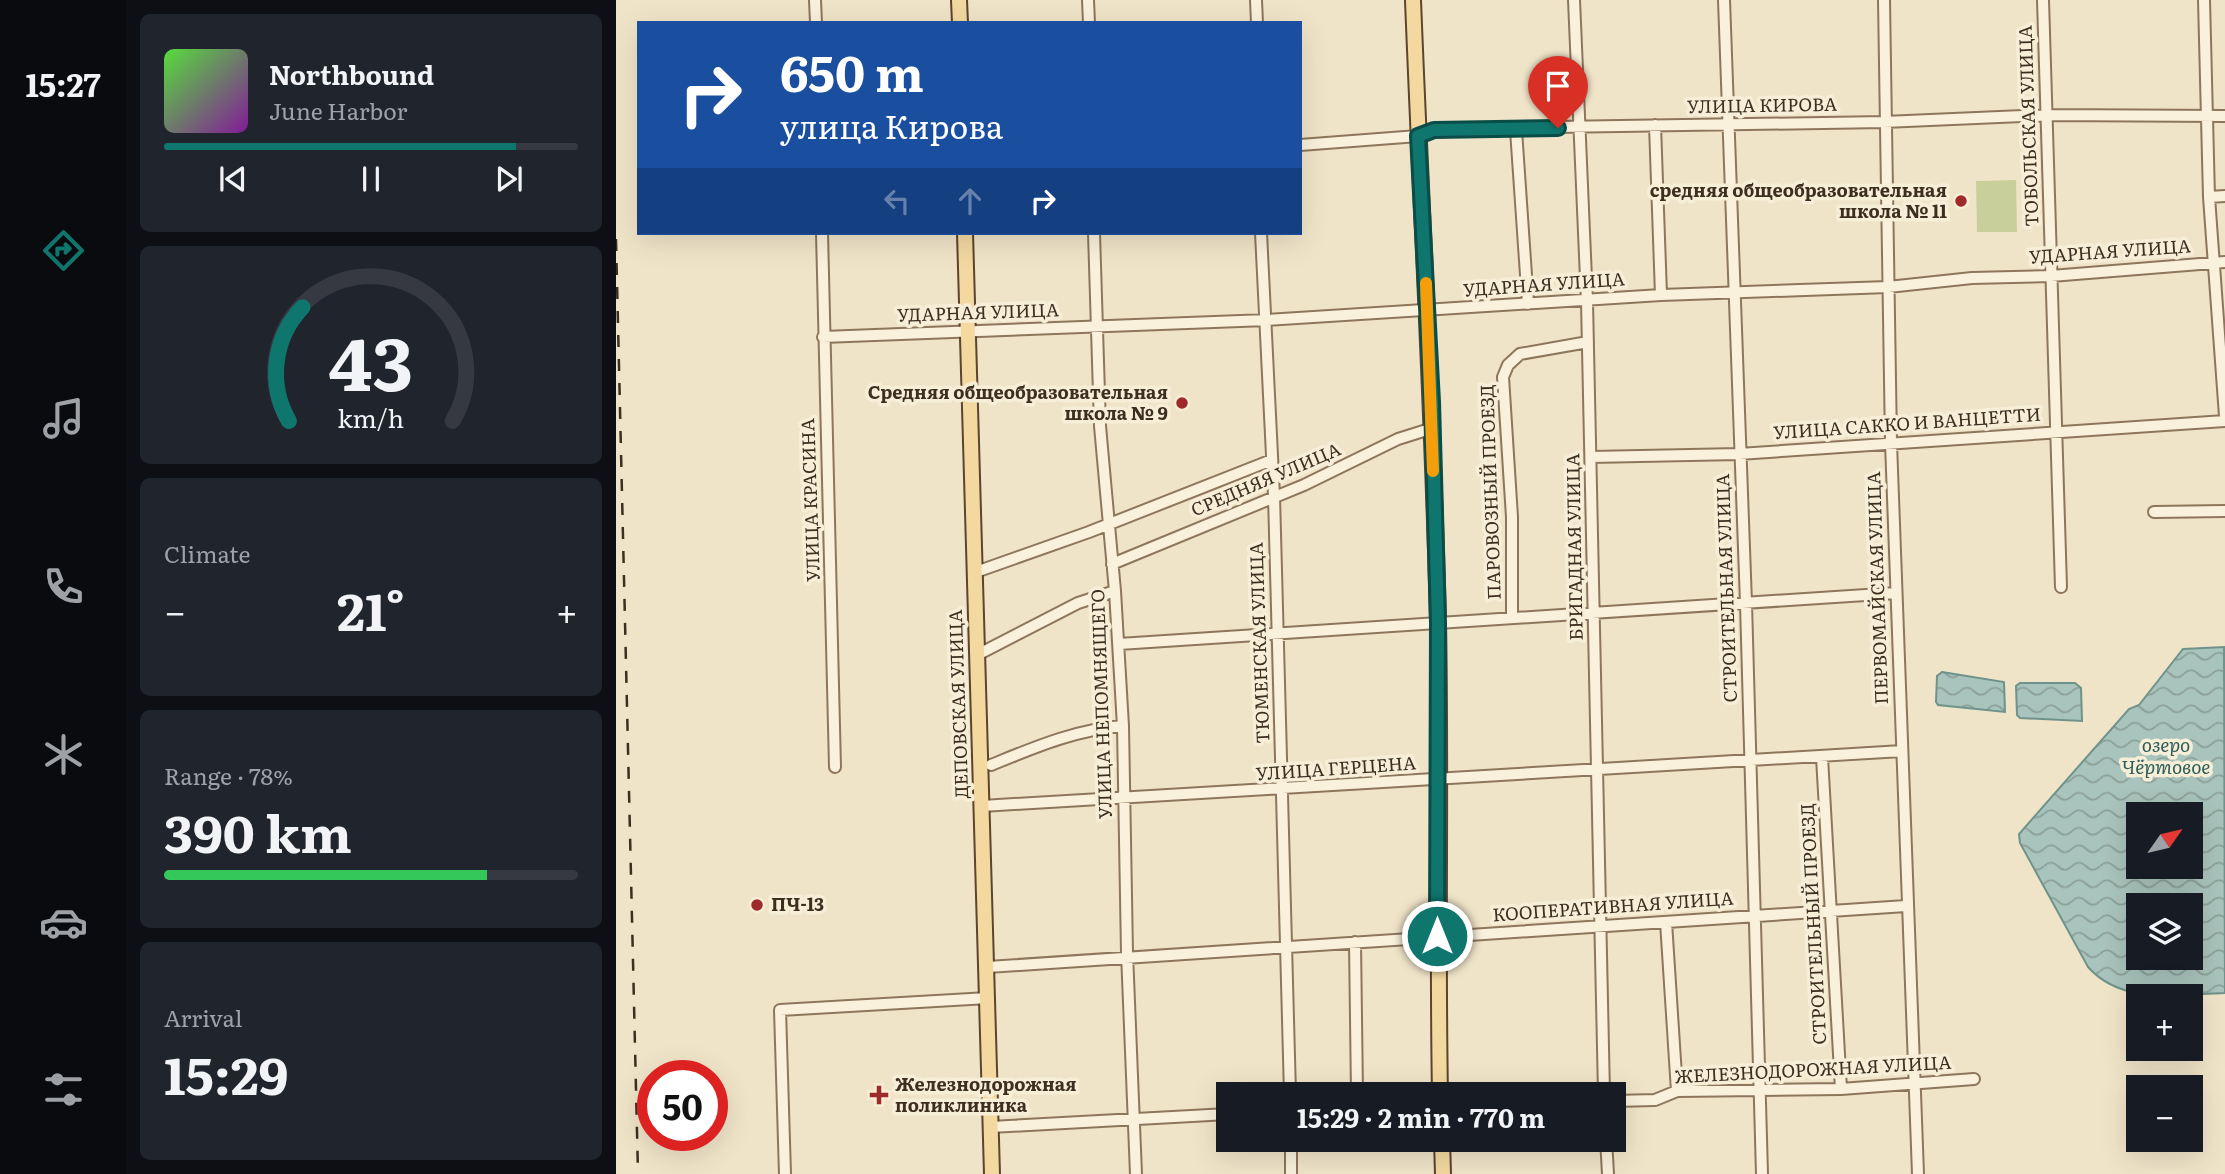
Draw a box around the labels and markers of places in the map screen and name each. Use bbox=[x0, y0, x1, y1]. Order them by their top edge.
pin bbox=[1528, 56, 1588, 128]
place label: средняя общеобразовательная школа № 11 bbox=[1650, 176, 1948, 224]
marker: средняя общеобразовательная школа № 11 bbox=[1953, 193, 1969, 209]
place label: Средняя общеобразовательная школа № 9 bbox=[868, 378, 1168, 426]
marker: Средняя общеобразовательная школа № 9 bbox=[1174, 395, 1190, 411]
place label: ПЧ-13 bbox=[771, 890, 824, 917]
marker: ПЧ-13 bbox=[749, 897, 765, 913]
place label: Железнодорожная поликлиника bbox=[895, 1070, 1077, 1118]
marker: Железнодорожная поликлиника bbox=[869, 1085, 889, 1105]

